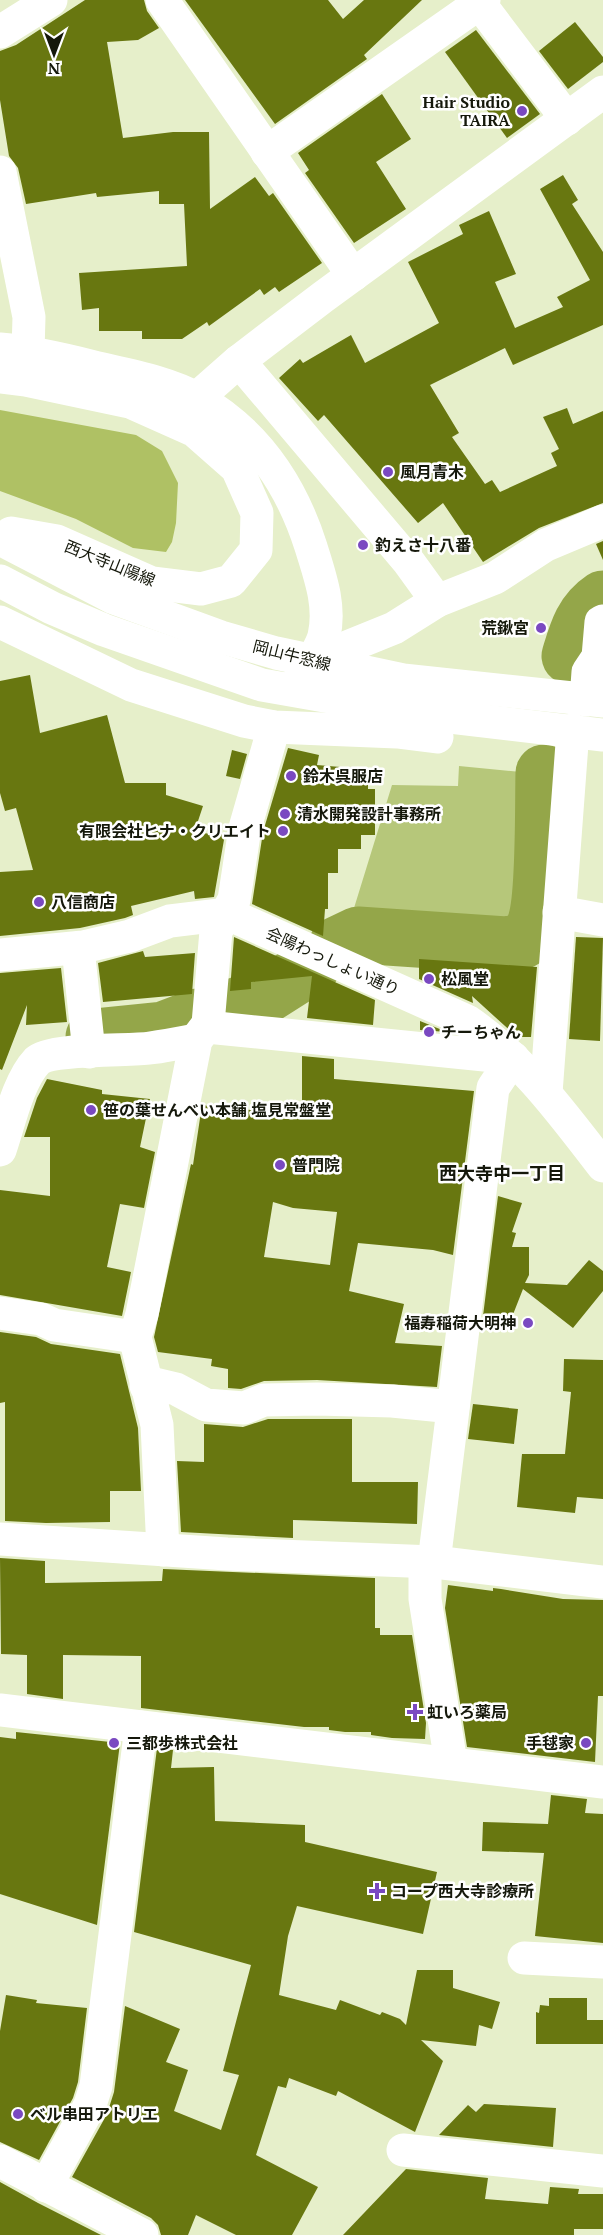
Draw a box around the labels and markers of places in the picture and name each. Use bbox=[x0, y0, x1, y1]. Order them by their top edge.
place label: Hair Studio TAIRA bbox=[423, 91, 510, 131]
marker: Hair Studio TAIRA bbox=[515, 104, 529, 118]
place label: 風月青木 bbox=[400, 461, 464, 483]
marker: 風月青木 bbox=[381, 465, 395, 479]
place label: 釣えさ十八番 bbox=[375, 534, 471, 556]
marker: 釣えさ十八番 bbox=[356, 538, 370, 552]
place label: 荒鍬宮 bbox=[481, 617, 529, 639]
marker: 荒鍬宮 bbox=[534, 621, 548, 635]
place label: 鈴木呉服店 bbox=[303, 765, 383, 787]
marker: 鈴木呉服店 bbox=[284, 769, 298, 783]
place label: 清水開発設計事務所 bbox=[297, 803, 441, 825]
marker: 清水開発設計事務所 bbox=[278, 807, 292, 821]
place label: 有限会社ヒナ・クリエイト bbox=[79, 820, 271, 842]
marker: 有限会社ヒナ・クリエイト bbox=[276, 824, 290, 838]
place label: 八信商店 bbox=[51, 891, 115, 913]
marker: 八信商店 bbox=[32, 895, 46, 909]
place label: 松風堂 bbox=[441, 968, 489, 990]
marker: 松風堂 bbox=[422, 972, 436, 986]
place label: チーちゃん bbox=[441, 1021, 521, 1043]
marker: チーちゃん bbox=[422, 1025, 436, 1039]
place label: 笹の葉せんべい本舗 塩見常盤堂 bbox=[103, 1099, 331, 1121]
marker: 笹の葉せんべい本舗 塩見常盤堂 bbox=[84, 1103, 98, 1117]
place label: 普門院 bbox=[292, 1154, 340, 1176]
marker: 普門院 bbox=[273, 1158, 287, 1172]
place label: 福寿稲荷大明神 bbox=[404, 1312, 516, 1334]
marker: 福寿稲荷大明神 bbox=[521, 1316, 535, 1330]
place label: 虹いろ薬局 bbox=[427, 1701, 507, 1723]
marker: 虹いろ薬局 bbox=[408, 1705, 422, 1719]
place label: 三都歩株式会社 bbox=[126, 1732, 238, 1754]
place label: 手毬家 bbox=[526, 1732, 574, 1754]
marker: 三都歩株式会社 bbox=[107, 1736, 121, 1750]
marker: 手毬家 bbox=[579, 1736, 593, 1750]
place label: コープ西大寺診療所 bbox=[391, 1880, 534, 1902]
marker: コープ西大寺診療所 bbox=[368, 1882, 386, 1900]
place label: ベル串田アトリエ bbox=[30, 2103, 158, 2125]
marker: ベル串田アトリエ bbox=[11, 2107, 25, 2121]

